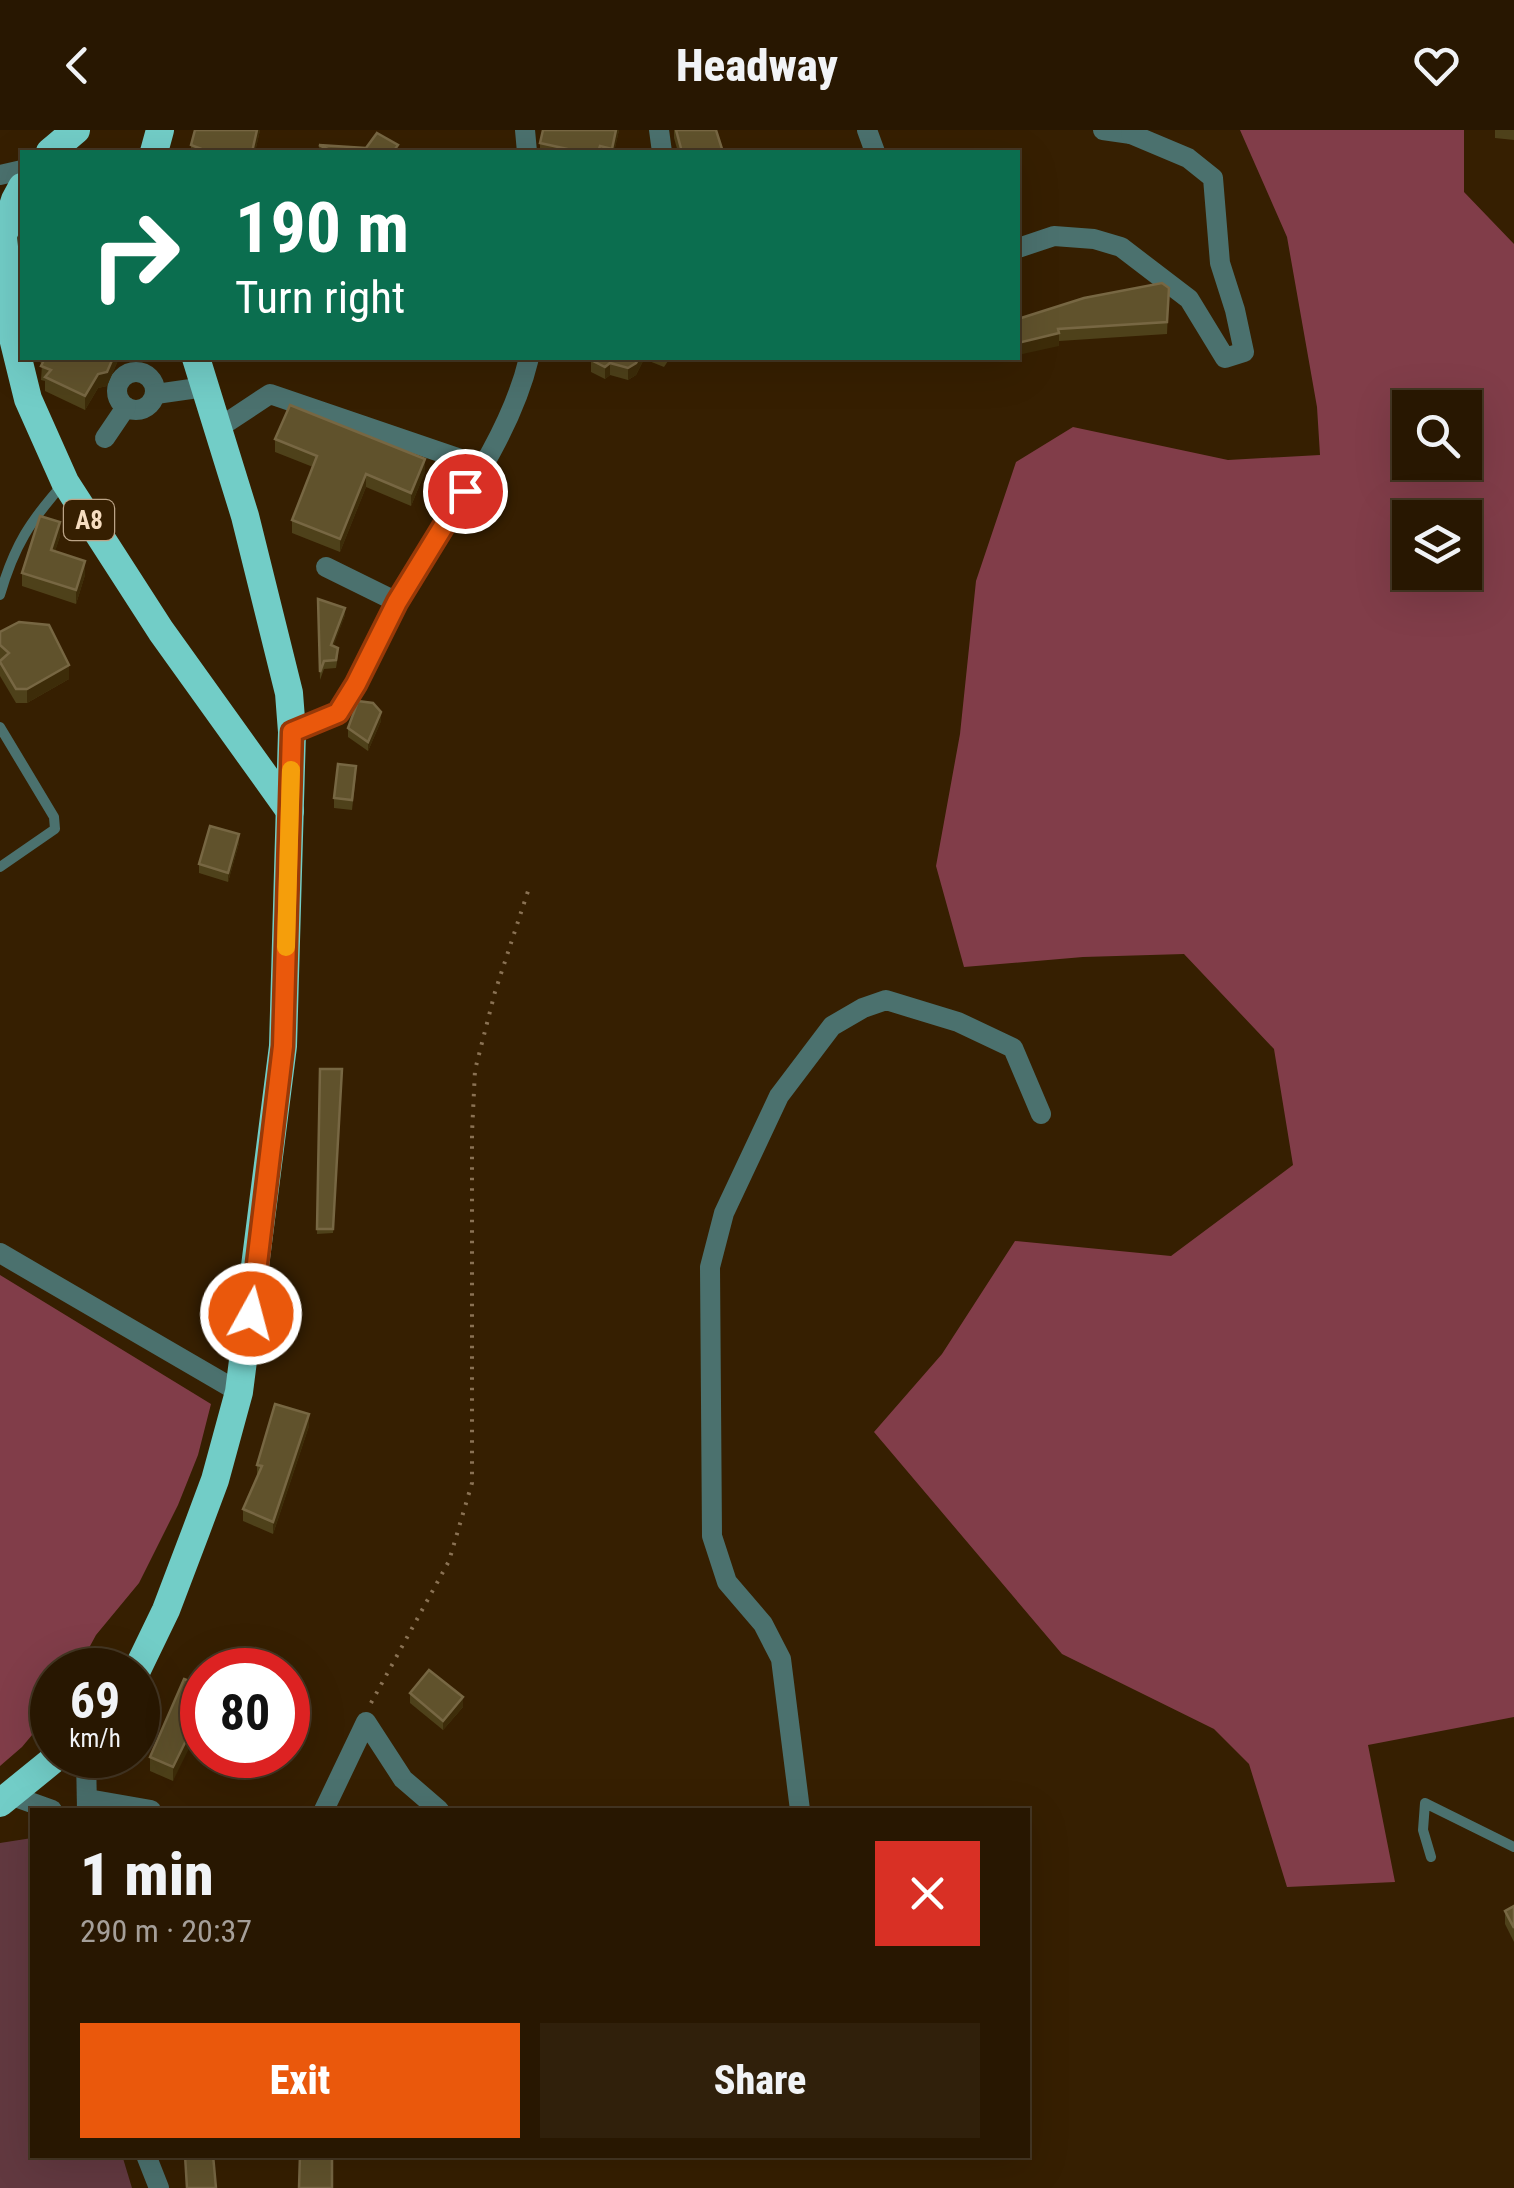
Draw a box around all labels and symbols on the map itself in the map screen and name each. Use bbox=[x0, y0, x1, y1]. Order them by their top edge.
pin bbox=[423, 449, 508, 534]
road number: A8 bbox=[64, 500, 114, 540]
position arrow bbox=[199, 1262, 303, 1366]
speed limit sign: 80 bbox=[180, 1648, 310, 1778]

